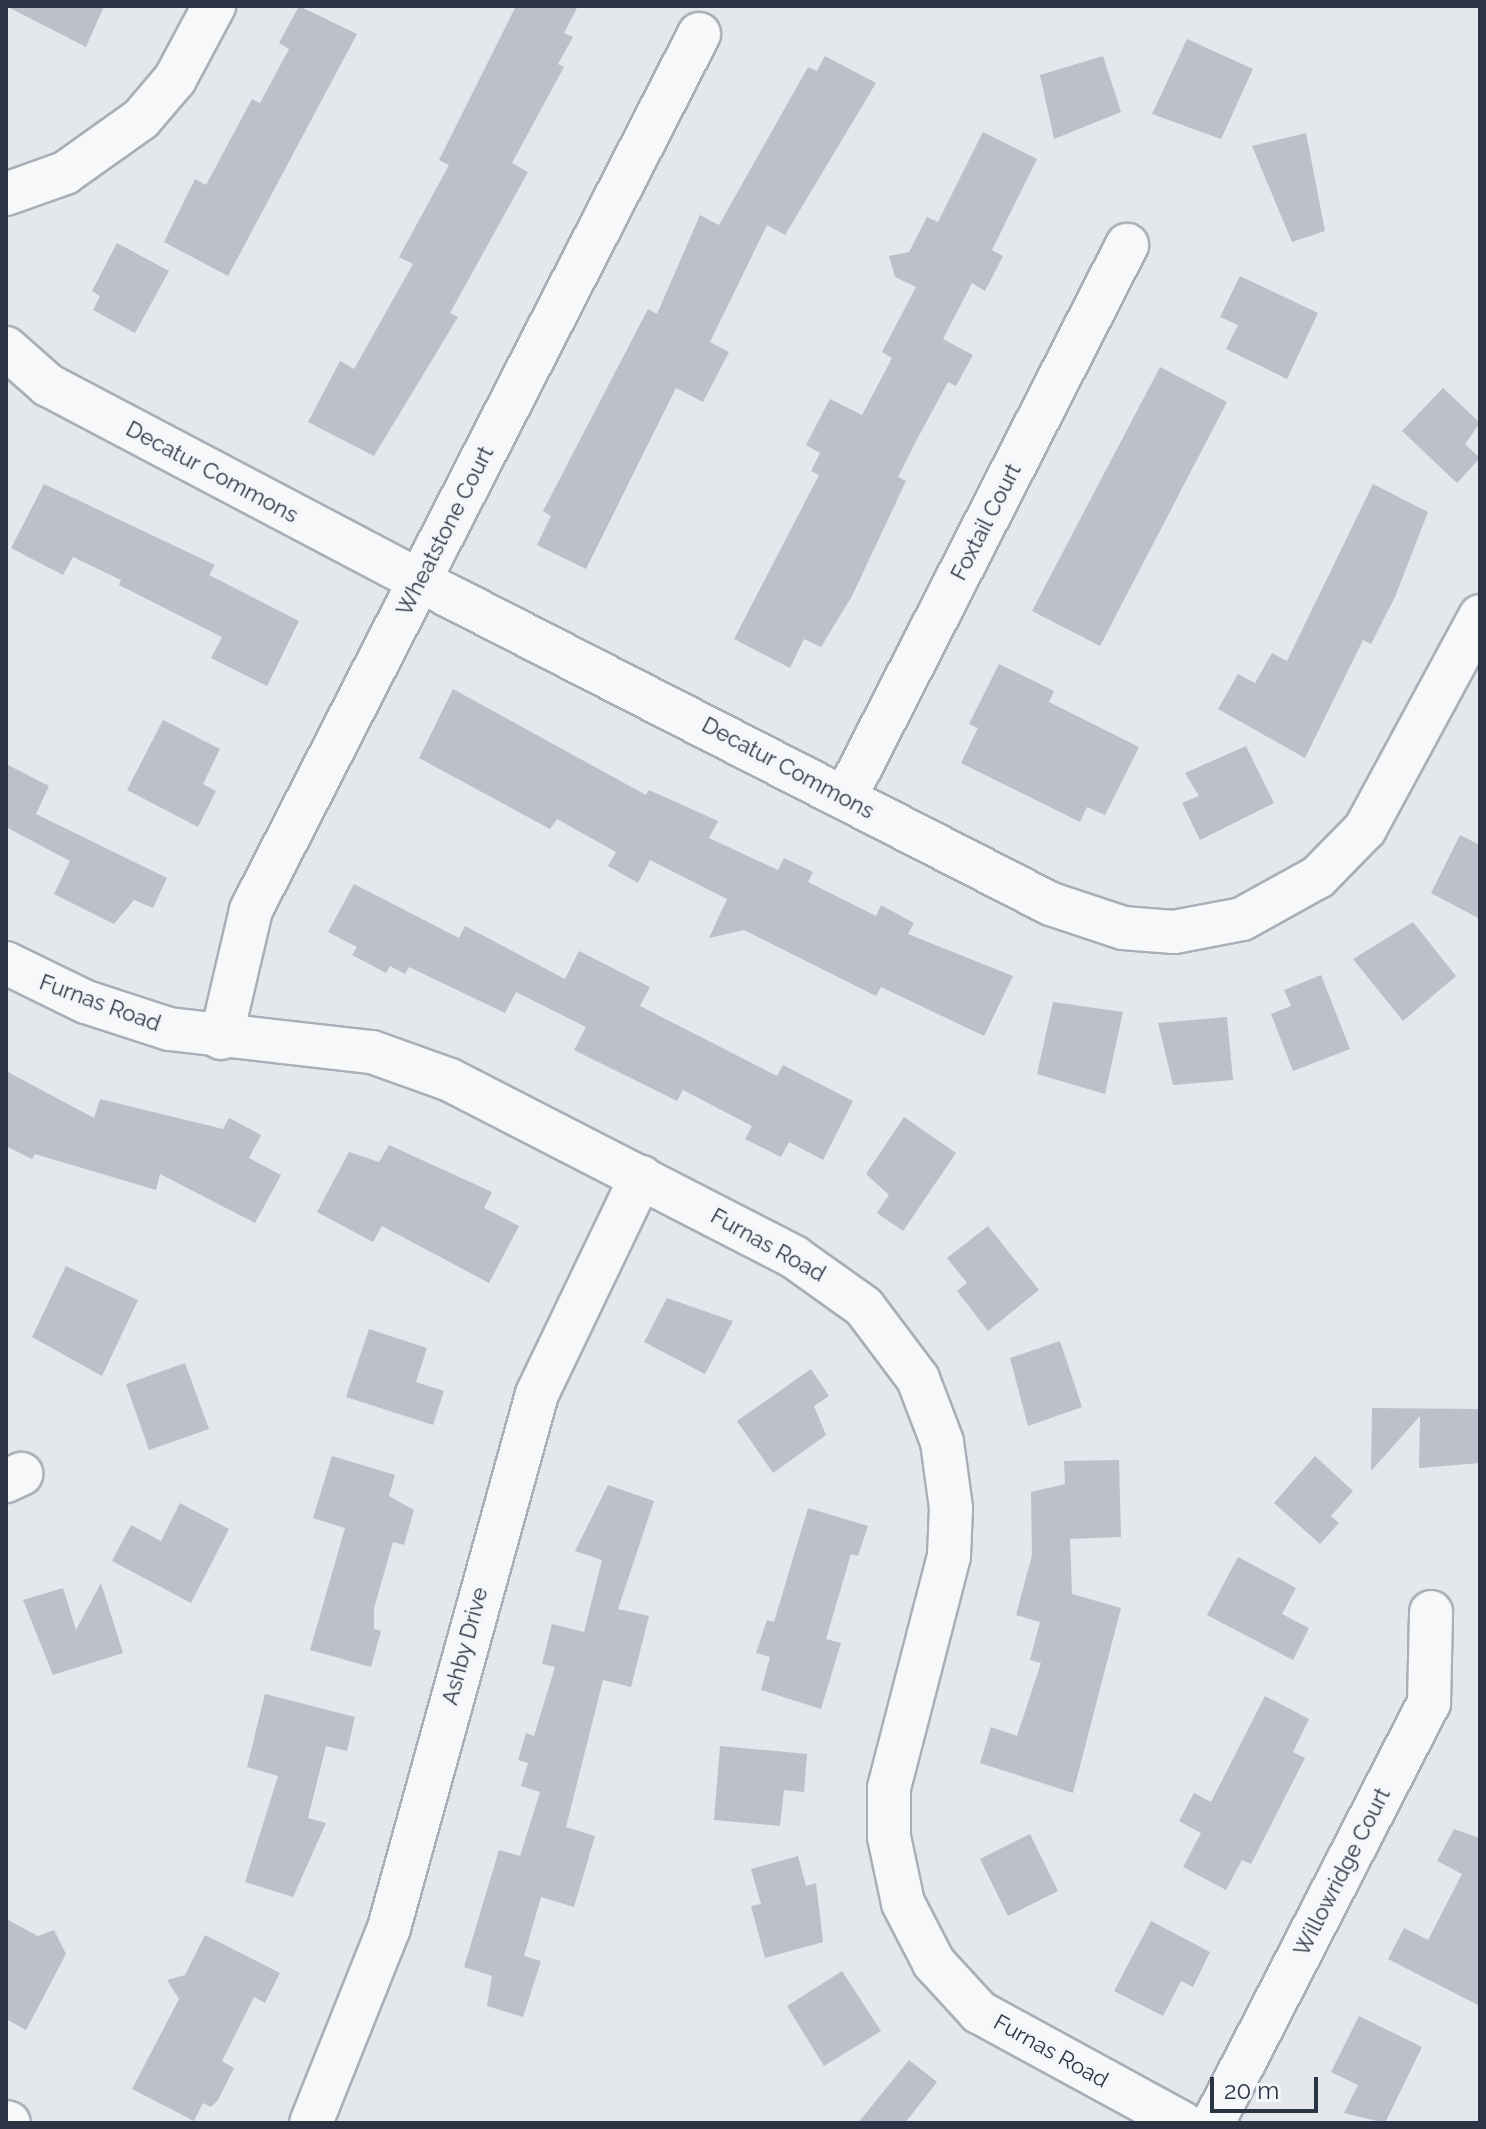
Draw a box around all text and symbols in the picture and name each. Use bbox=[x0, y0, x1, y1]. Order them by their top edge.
street label: Decatur Commons bbox=[121, 415, 303, 529]
street label: Wheatstone Court bbox=[391, 442, 499, 620]
street label: Foxtail Court bbox=[945, 459, 1027, 585]
street label: Decatur Commons bbox=[697, 711, 879, 825]
street label: Furnas Road bbox=[36, 969, 164, 1037]
street label: Furnas Road bbox=[706, 1203, 830, 1287]
street label: Ashby Drive bbox=[437, 1584, 493, 1708]
street label: Willowridge Court bbox=[1288, 1784, 1396, 1960]
street label: Furnas Road bbox=[989, 2009, 1113, 2093]
scale bar bbox=[1214, 2061, 1322, 2111]
text: 20 m bbox=[1224, 2076, 1279, 2105]

